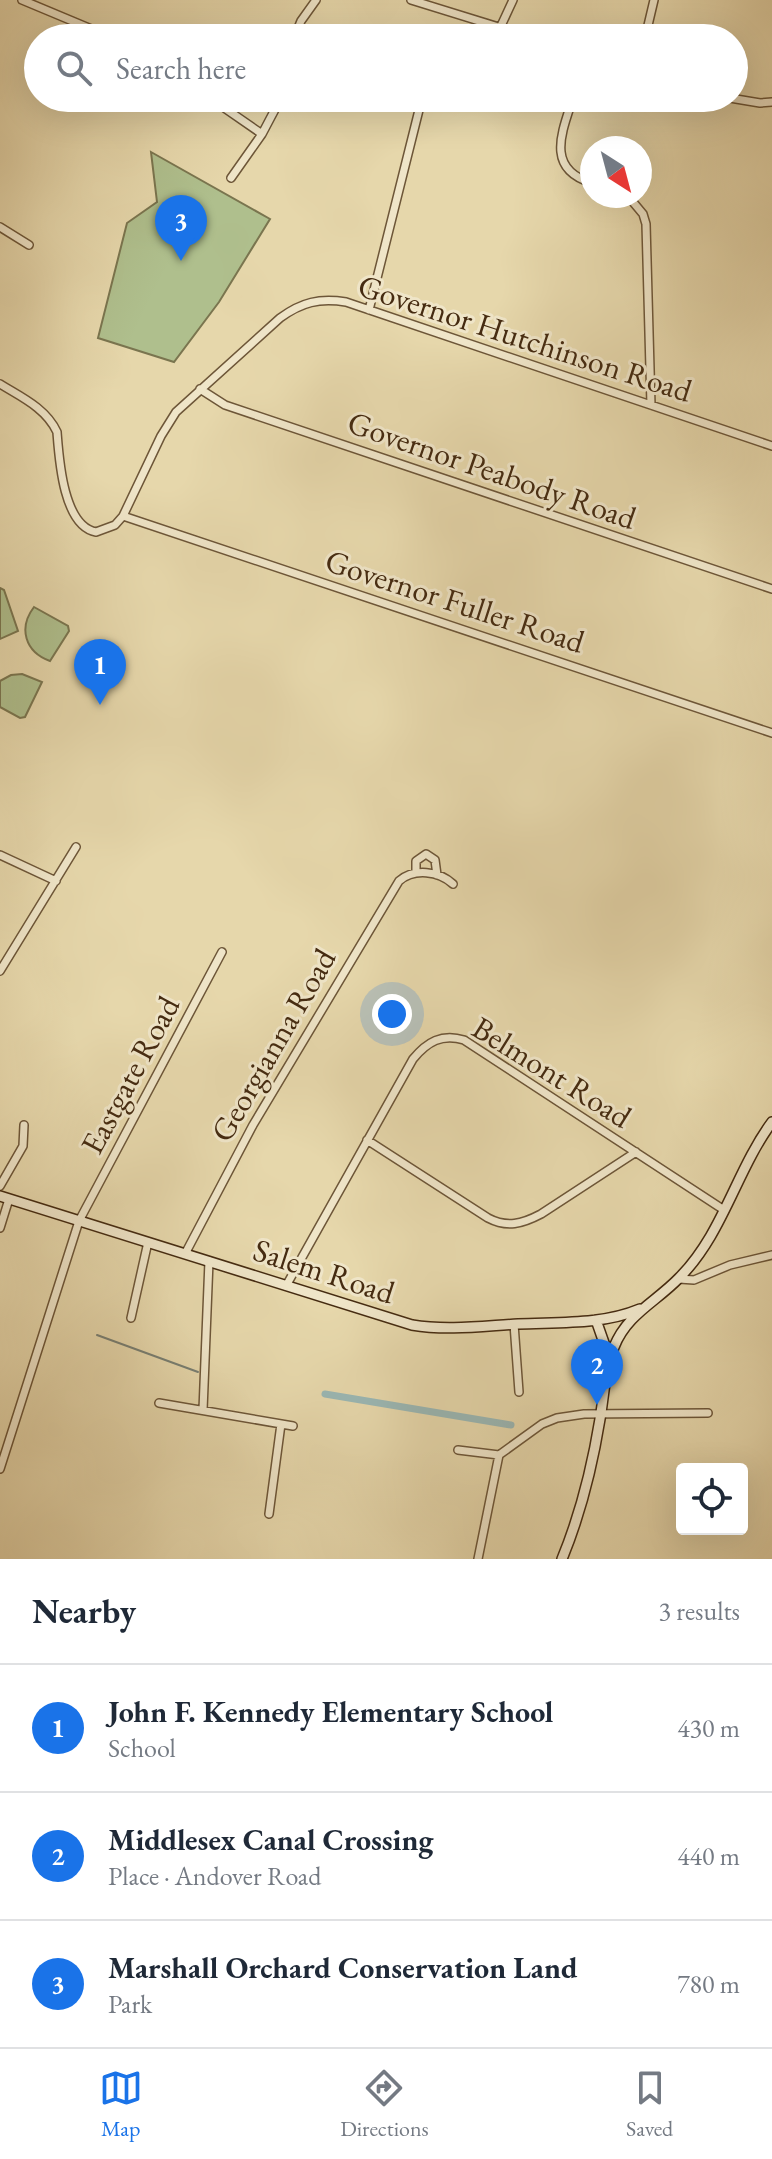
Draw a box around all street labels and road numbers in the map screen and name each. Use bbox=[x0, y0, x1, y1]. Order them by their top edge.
street label: Governor Hutchinson Road bbox=[353, 264, 698, 412]
street label: Governor Peabody Road bbox=[342, 401, 642, 539]
street label: Governor Fuller Road bbox=[320, 539, 591, 663]
street label: Georgianna Road bbox=[201, 940, 346, 1149]
street label: Eastgate Road bbox=[71, 988, 190, 1161]
street label: Belmont Road bbox=[465, 1006, 640, 1138]
street label: Salem Road bbox=[248, 1228, 401, 1314]

